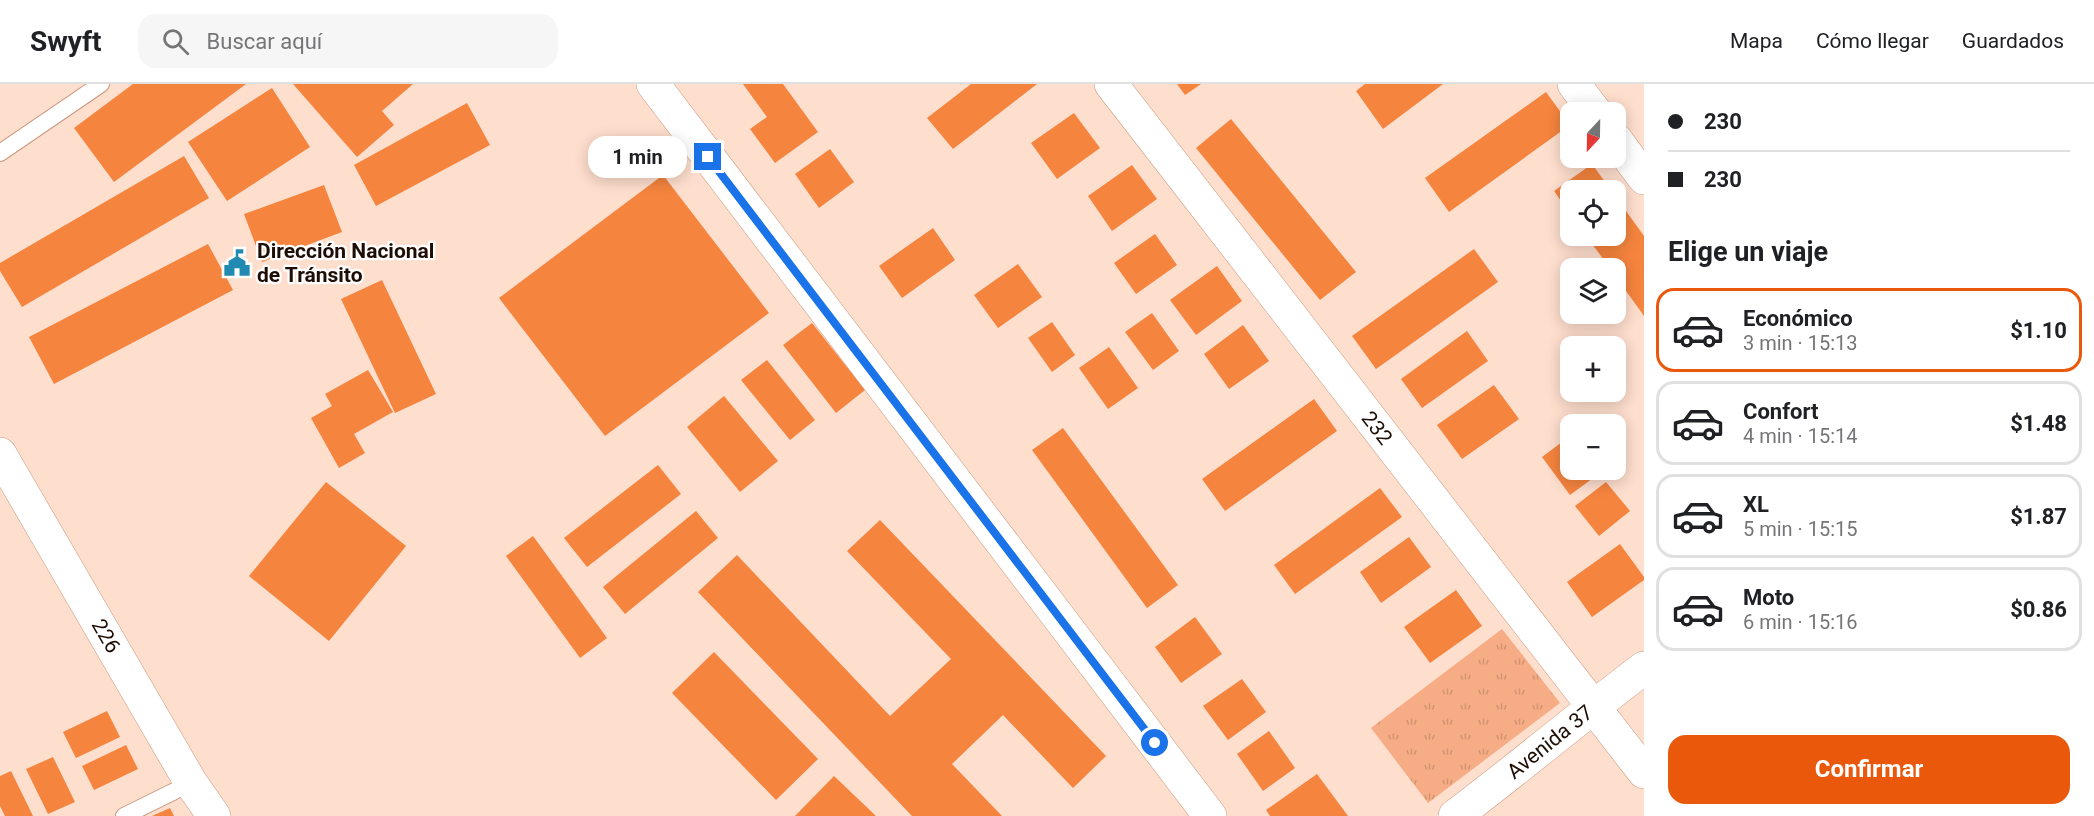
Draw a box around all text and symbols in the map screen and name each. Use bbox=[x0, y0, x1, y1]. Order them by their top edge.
search box bbox=[138, 14, 558, 68]
text: Swyft bbox=[30, 25, 102, 58]
icon: search bbox=[159, 25, 192, 58]
text: Buscar aquí bbox=[207, 29, 322, 54]
text: Mapa bbox=[1730, 29, 1783, 53]
text: Cómo llegar bbox=[1816, 29, 1929, 53]
text: Guardados bbox=[1962, 29, 2064, 53]
north arrow bbox=[1560, 102, 1626, 168]
map controls bbox=[1560, 102, 1626, 480]
text: 230 bbox=[1704, 109, 1742, 134]
callout: 1 min bbox=[588, 136, 687, 178]
route end bbox=[694, 143, 721, 170]
text: 1 min bbox=[612, 145, 663, 169]
text: 230 bbox=[1704, 167, 1742, 192]
button: locate bbox=[1560, 180, 1626, 246]
text: Elige un viaje bbox=[1668, 236, 1828, 268]
place label: Dirección Nacional de Tránsito bbox=[257, 239, 434, 287]
public building icon: Dirección Nacional de Tránsito bbox=[222, 248, 252, 278]
button: layers bbox=[1560, 258, 1626, 324]
icon: car bbox=[1671, 303, 1725, 357]
text: Económico bbox=[1743, 306, 1853, 331]
text: $1.10 bbox=[2010, 318, 2067, 343]
text: 3 min · 15:13 bbox=[1743, 331, 1858, 355]
button: + bbox=[1560, 336, 1626, 402]
icon: car bbox=[1671, 396, 1725, 450]
text: Confort bbox=[1743, 399, 1818, 424]
street label: 232 bbox=[1357, 407, 1397, 449]
text: $1.48 bbox=[2010, 411, 2067, 436]
button: − bbox=[1560, 414, 1626, 480]
text: 4 min · 15:14 bbox=[1743, 424, 1858, 448]
icon: car bbox=[1671, 489, 1725, 543]
text: XL bbox=[1743, 492, 1769, 517]
text: $1.87 bbox=[2010, 504, 2067, 529]
text: 5 min · 15:15 bbox=[1743, 517, 1858, 541]
icon: car bbox=[1671, 582, 1725, 636]
text: Moto bbox=[1743, 585, 1794, 610]
text: $0.86 bbox=[2010, 597, 2067, 622]
text: 6 min · 15:16 bbox=[1743, 610, 1858, 634]
street label: 226 bbox=[87, 615, 125, 657]
street label: Avenida 37 bbox=[1502, 700, 1598, 784]
route start bbox=[1141, 729, 1168, 756]
button: Confirmar bbox=[1668, 735, 2070, 804]

